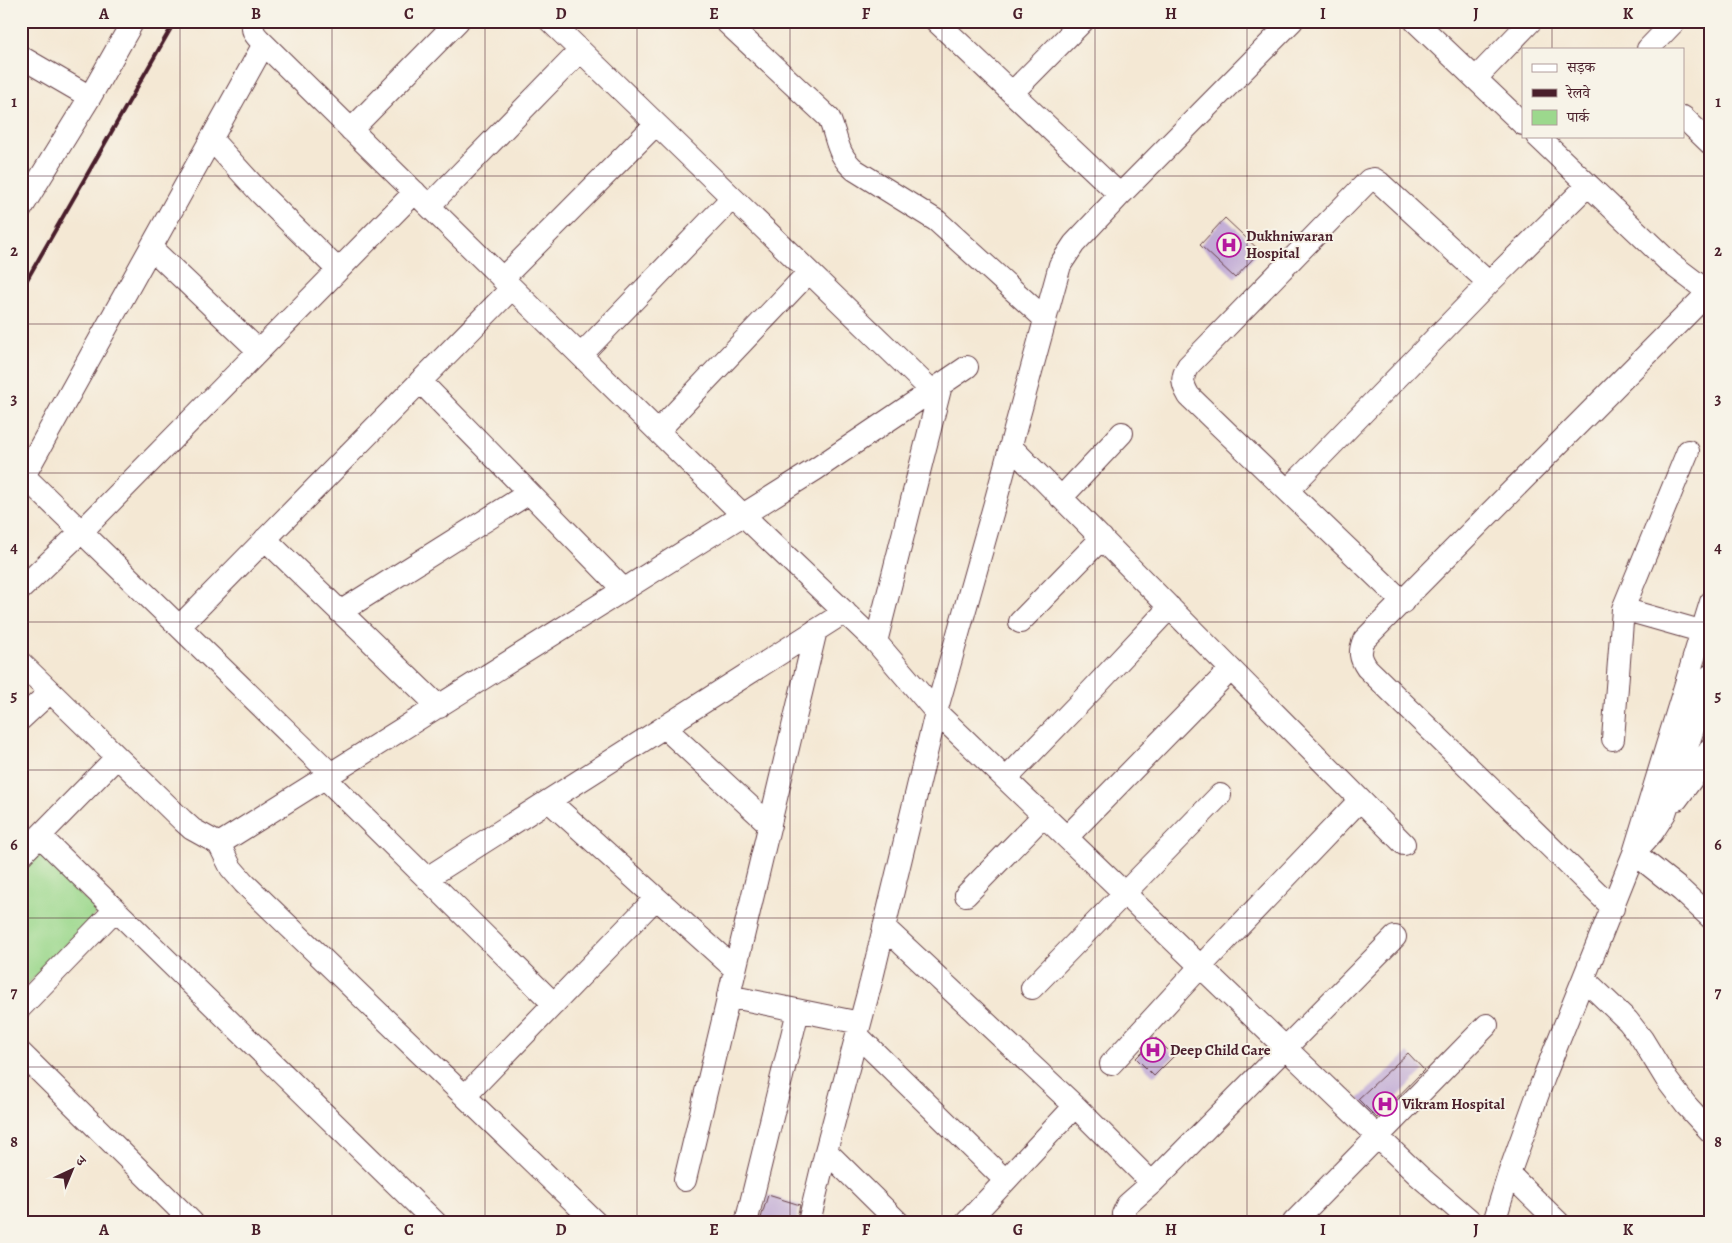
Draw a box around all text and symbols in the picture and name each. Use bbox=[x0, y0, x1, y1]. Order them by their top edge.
text: A bbox=[98, 3, 110, 25]
text: B bbox=[251, 3, 261, 25]
text: C bbox=[404, 3, 414, 25]
text: D bbox=[555, 3, 567, 25]
text: E bbox=[709, 3, 719, 25]
text: F bbox=[862, 3, 871, 25]
text: G bbox=[1013, 3, 1023, 25]
text: H bbox=[1165, 3, 1177, 25]
text: I bbox=[1320, 3, 1326, 25]
text: J bbox=[1473, 3, 1479, 25]
text: K bbox=[1623, 3, 1634, 25]
legend bbox=[1522, 48, 1684, 138]
text: सड़क bbox=[1566, 57, 1596, 77]
text: रेलवे bbox=[1565, 83, 1591, 103]
text: 1 bbox=[11, 91, 17, 113]
text: 1 bbox=[1715, 91, 1721, 113]
text: पार्क bbox=[1566, 107, 1590, 127]
place label: Dukhniwaran Hospital bbox=[1246, 226, 1334, 263]
hospital icon: Dukhniwaran Hospital bbox=[1216, 232, 1242, 258]
text: 2 bbox=[10, 240, 18, 262]
text: 2 bbox=[1714, 240, 1722, 262]
text: 3 bbox=[11, 388, 18, 410]
text: 3 bbox=[1715, 388, 1722, 410]
text: 4 bbox=[10, 537, 18, 559]
text: 4 bbox=[1714, 537, 1722, 559]
text: 5 bbox=[11, 685, 18, 707]
text: 5 bbox=[1715, 685, 1722, 707]
text: 6 bbox=[10, 834, 18, 856]
text: 6 bbox=[1714, 834, 1722, 856]
text: 7 bbox=[11, 982, 18, 1004]
text: 7 bbox=[1715, 982, 1722, 1004]
hospital icon: Deep Child Care bbox=[1140, 1037, 1166, 1063]
place label: Deep Child Care bbox=[1170, 1040, 1271, 1060]
hospital icon: Vikram Hospital bbox=[1372, 1091, 1398, 1117]
place label: Vikram Hospital bbox=[1401, 1094, 1505, 1114]
text: 8 bbox=[10, 1131, 18, 1153]
text: 8 bbox=[1714, 1131, 1722, 1153]
north arrow bbox=[48, 1146, 98, 1196]
text: उ bbox=[71, 1151, 90, 1171]
text: A bbox=[98, 1219, 110, 1241]
text: B bbox=[251, 1219, 261, 1241]
text: C bbox=[404, 1219, 414, 1241]
text: D bbox=[555, 1219, 567, 1241]
text: E bbox=[709, 1219, 719, 1241]
text: F bbox=[862, 1219, 871, 1241]
text: G bbox=[1013, 1219, 1023, 1241]
text: H bbox=[1165, 1219, 1177, 1241]
text: I bbox=[1320, 1219, 1326, 1241]
text: J bbox=[1473, 1219, 1479, 1241]
text: K bbox=[1623, 1219, 1634, 1241]

